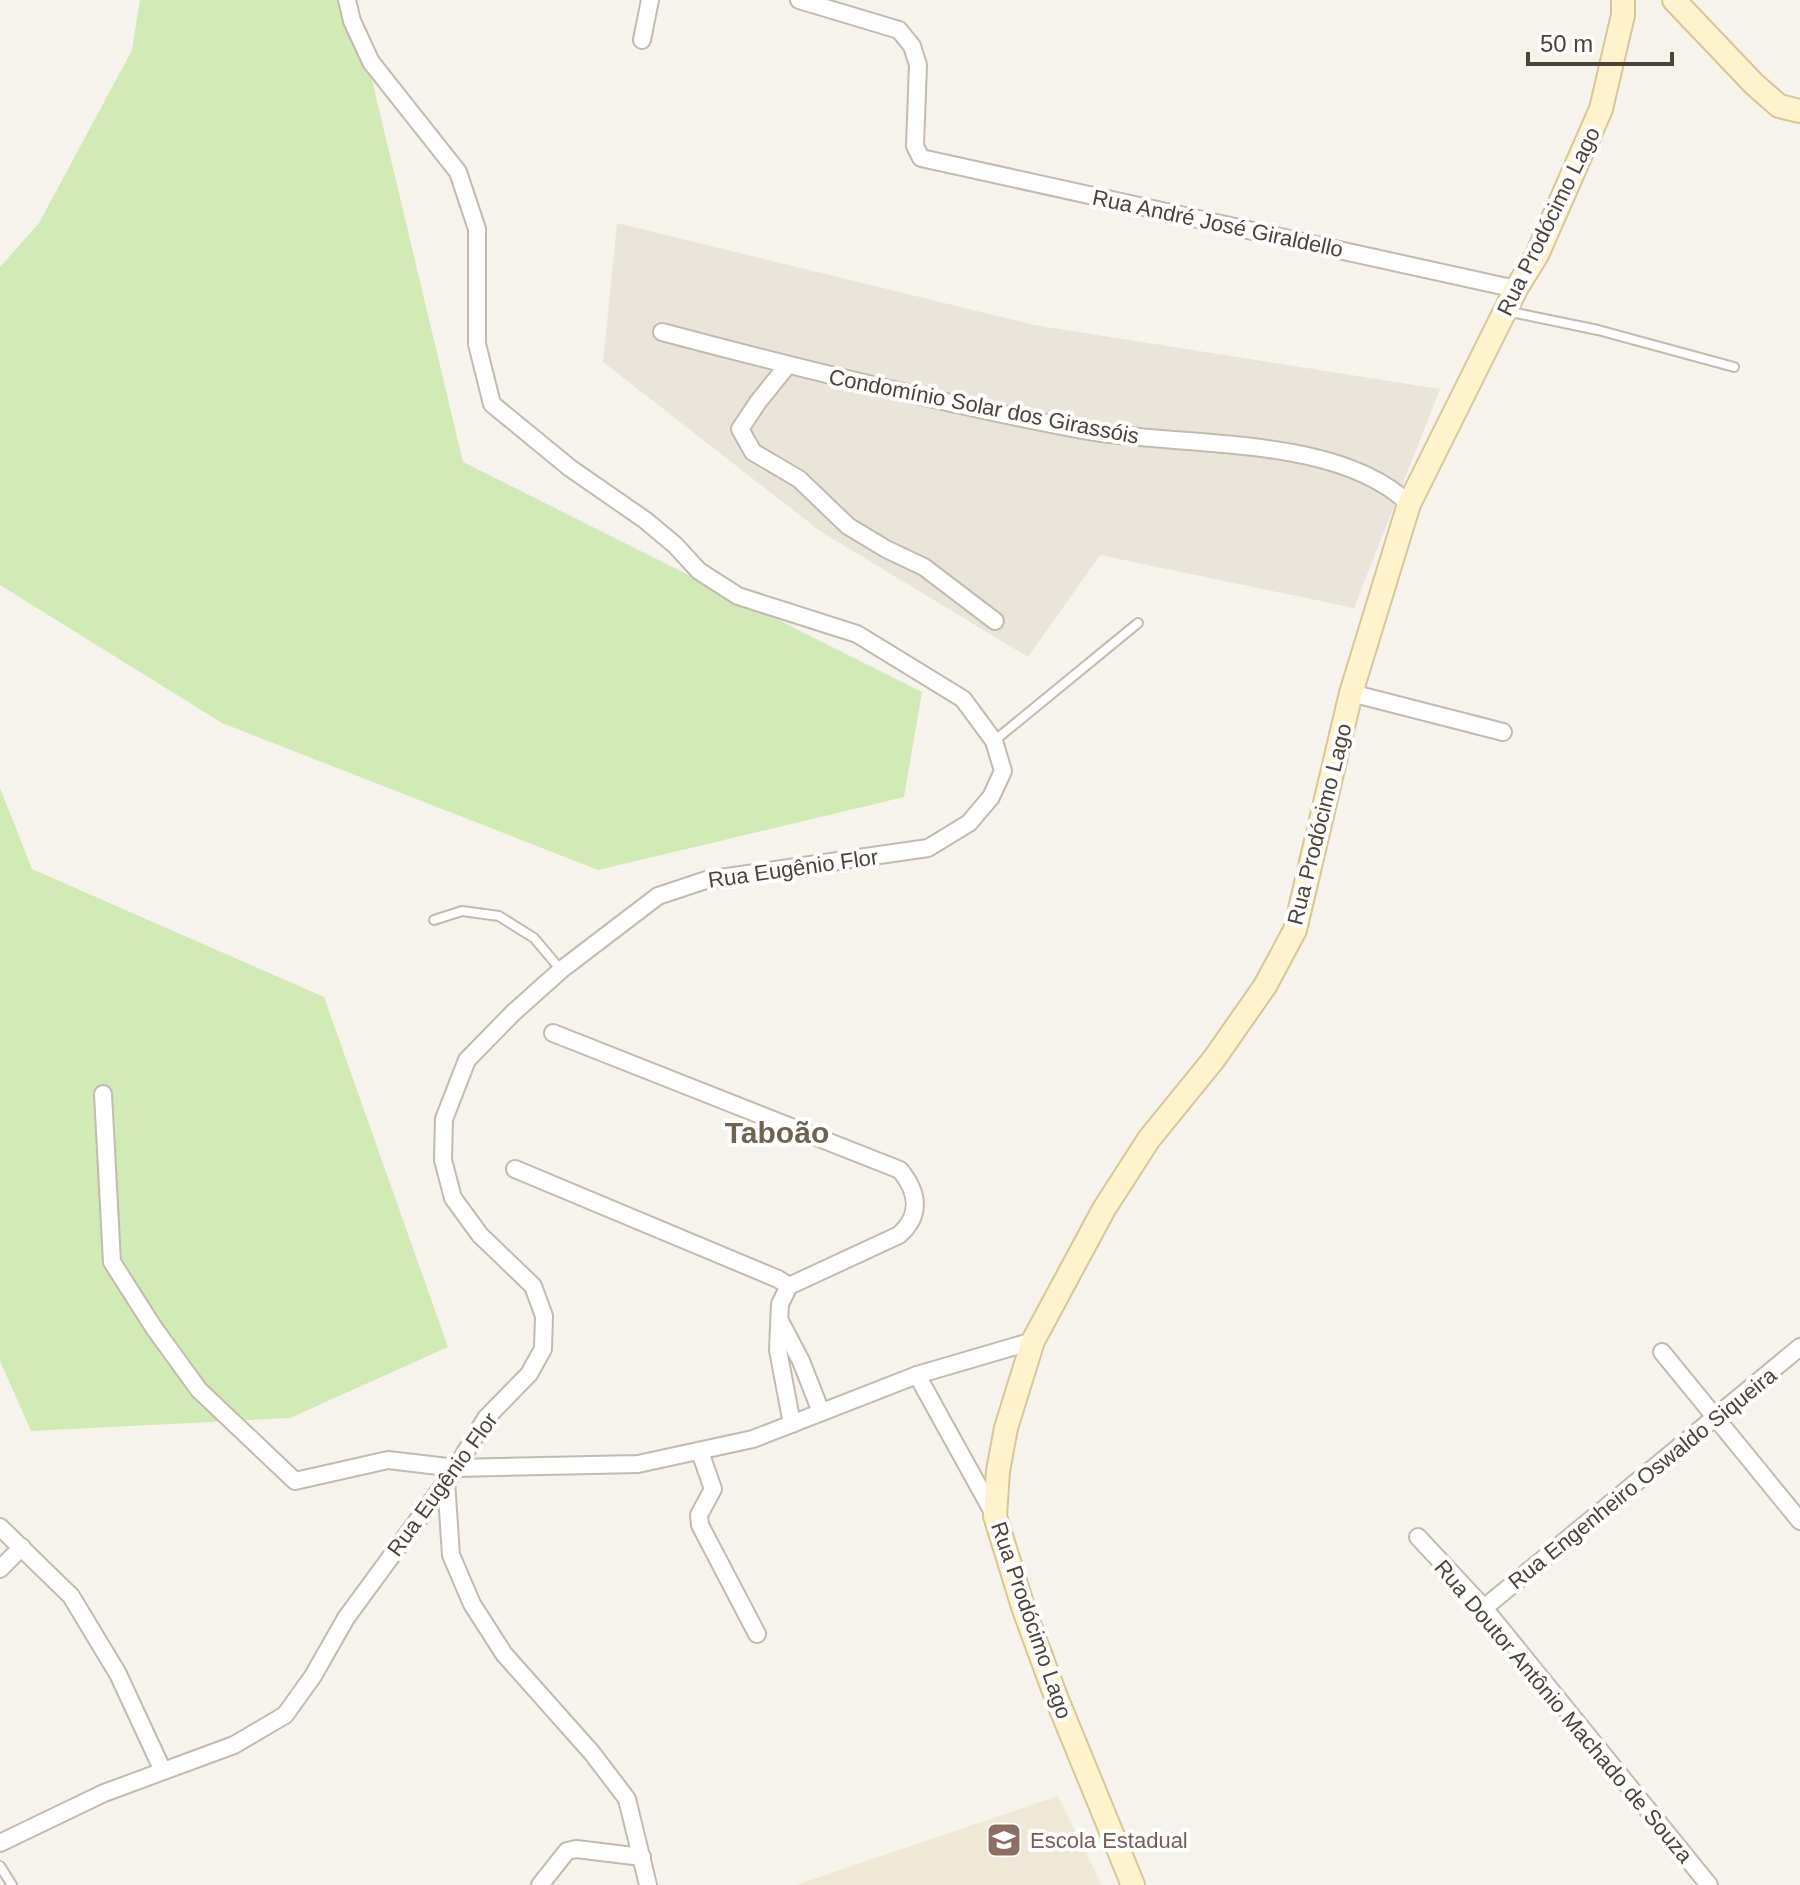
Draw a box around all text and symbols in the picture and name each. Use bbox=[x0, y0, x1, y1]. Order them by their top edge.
scale bar bbox=[1528, 16, 1672, 66]
text: 50 m bbox=[1540, 30, 1593, 57]
street label: Rua Prodócimo Lago bbox=[1492, 123, 1605, 320]
street label: Rua André José Giraldello bbox=[1090, 185, 1345, 262]
street label: Condomínio Solar dos Girassóis bbox=[827, 364, 1141, 449]
street label: Rua Prodócimo Lago bbox=[1282, 721, 1357, 927]
street label: Rua Eugênio Flor bbox=[707, 844, 880, 893]
district label: Taboão bbox=[725, 1116, 829, 1149]
street label: Rua Engenheiro Oswaldo Siqueira bbox=[1503, 1362, 1782, 1594]
street label: Rua Eugênio Flor bbox=[382, 1408, 503, 1561]
street label: Rua Prodócimo Lago bbox=[986, 1518, 1077, 1722]
street label: Rua Doutor Antônio Machado de Souza bbox=[1429, 1555, 1698, 1868]
school or university icon: Escola Estadual bbox=[985, 1821, 1023, 1859]
place label: Escola Estadual bbox=[1030, 1828, 1188, 1853]

